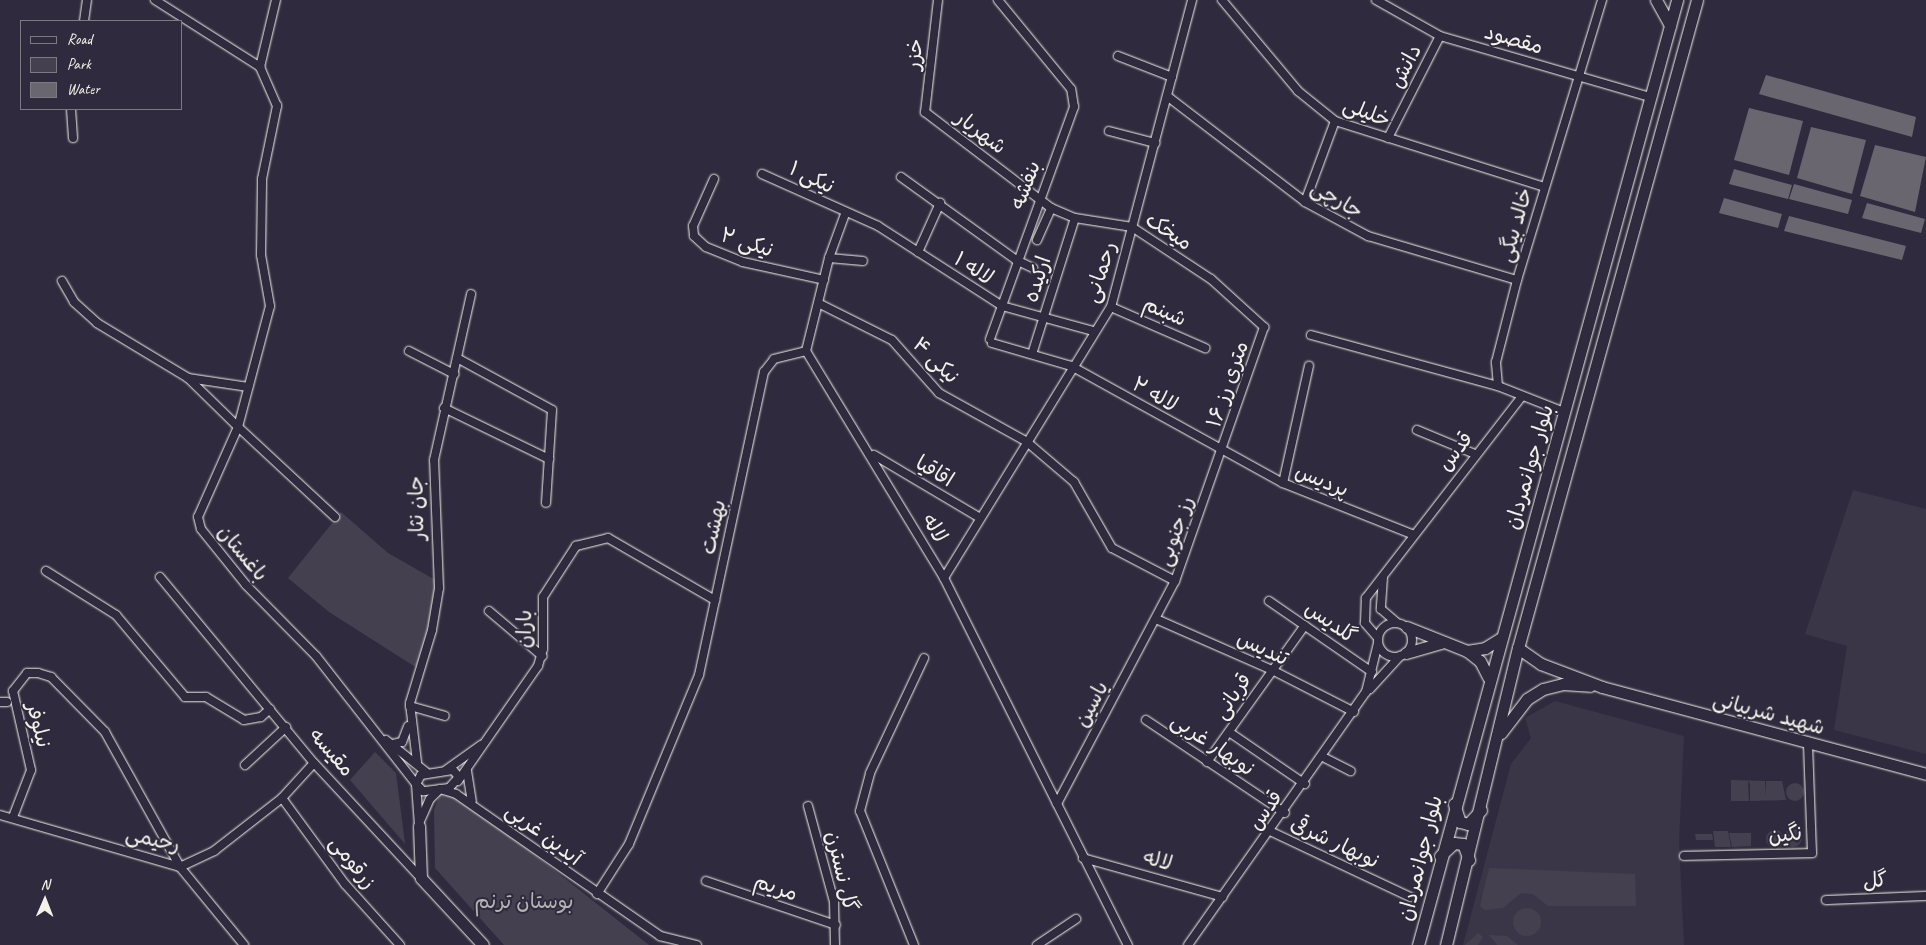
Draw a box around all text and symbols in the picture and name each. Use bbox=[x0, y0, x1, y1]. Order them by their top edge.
street label: مقصود bbox=[1482, 19, 1546, 59]
legend bbox=[20, 20, 182, 110]
text: Road bbox=[67, 30, 92, 49]
street label: خزر bbox=[900, 37, 928, 71]
street label: دانش bbox=[1383, 40, 1427, 92]
text: Park bbox=[67, 55, 91, 74]
text: Water bbox=[67, 80, 100, 99]
street label: خلیلی bbox=[1340, 92, 1394, 132]
street label: شهریار bbox=[951, 105, 1011, 159]
street label: نیکی ۱ bbox=[785, 155, 839, 199]
street label: بنفشه bbox=[1004, 157, 1046, 213]
street label: جارچی bbox=[1307, 174, 1367, 224]
street label: خالد بیگی bbox=[1492, 185, 1538, 265]
street label: میخک bbox=[1141, 207, 1197, 255]
street label: نیکی ۲ bbox=[717, 222, 777, 262]
street label: رحمانی bbox=[1078, 238, 1122, 306]
street label: لاله ۱ bbox=[949, 246, 999, 290]
street label: ارکیده bbox=[1018, 253, 1056, 305]
street label: شبنم bbox=[1139, 290, 1191, 332]
street label: نیکی ۴ bbox=[907, 331, 965, 389]
street label: ۱۶ متری رز bbox=[1200, 337, 1254, 431]
street label: لاله ۲ bbox=[1128, 371, 1182, 417]
street label: بلوار جوانمردان bbox=[1499, 402, 1559, 532]
street label: قدس bbox=[1432, 426, 1478, 476]
street label: اقاقیا bbox=[911, 450, 959, 492]
street label: پردیس bbox=[1292, 458, 1352, 502]
street label: جان نثار bbox=[403, 476, 429, 540]
street label: رز جنوبی bbox=[1151, 493, 1199, 569]
street label: بهشت bbox=[695, 497, 731, 557]
street label: لاله bbox=[917, 509, 953, 547]
street label: باغستان bbox=[212, 520, 274, 586]
street label: گلدیس bbox=[1300, 595, 1362, 649]
street label: باران bbox=[511, 609, 537, 649]
street label: تندیس bbox=[1233, 625, 1293, 671]
street label: قربانی bbox=[1207, 668, 1257, 724]
street label: یاسین bbox=[1068, 677, 1114, 731]
street label: شهید شربیانی bbox=[1710, 686, 1828, 740]
street label: نیلوفر bbox=[21, 700, 57, 750]
street label: نوبهار غربی bbox=[1167, 707, 1259, 781]
street label: مقیسه bbox=[304, 723, 360, 781]
street label: قدس bbox=[1242, 785, 1288, 835]
street label: بلوار جوانمردان bbox=[1392, 793, 1448, 923]
street label: آیدین غربی bbox=[501, 797, 587, 871]
street label: نوبهار شرقی bbox=[1287, 810, 1383, 874]
street label: نگین bbox=[1767, 820, 1803, 848]
street label: رحیمی bbox=[123, 821, 183, 857]
street label: گل نسترن bbox=[821, 829, 863, 913]
street label: زرقومی bbox=[324, 830, 382, 894]
street label: لاله bbox=[1140, 844, 1176, 876]
street label: گل bbox=[1862, 867, 1888, 893]
street label: مریم bbox=[751, 868, 801, 906]
north arrow bbox=[20, 875, 70, 925]
text: N bbox=[41, 876, 50, 893]
park label: بوستان ترنم bbox=[474, 888, 574, 914]

